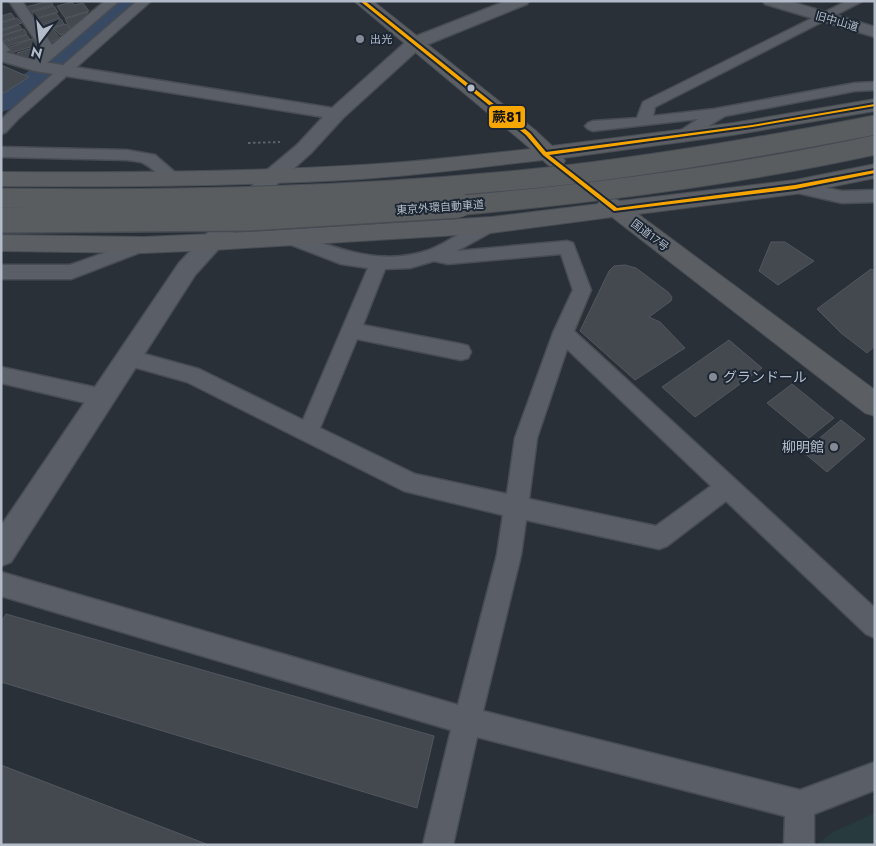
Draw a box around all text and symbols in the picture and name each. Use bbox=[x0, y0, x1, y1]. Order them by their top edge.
street label: 旧中山道 bbox=[814, 7, 860, 35]
north arrow bbox=[15, 15, 65, 65]
place label: 出光 bbox=[370, 31, 392, 47]
marker: 出光 bbox=[354, 33, 366, 45]
text: N bbox=[29, 41, 45, 64]
unlabelled marker bbox=[466, 83, 476, 93]
line badge: 蕨81 bbox=[488, 105, 526, 129]
text: 蕨81 bbox=[492, 107, 522, 127]
street label: 東京外環自動車道 bbox=[396, 196, 484, 218]
street label: 国道17号 bbox=[628, 215, 672, 255]
place label: グランドール bbox=[723, 367, 807, 387]
marker: グランドール bbox=[707, 371, 719, 383]
place label: 柳明館 bbox=[782, 437, 824, 457]
marker: 柳明館 bbox=[828, 441, 840, 453]

